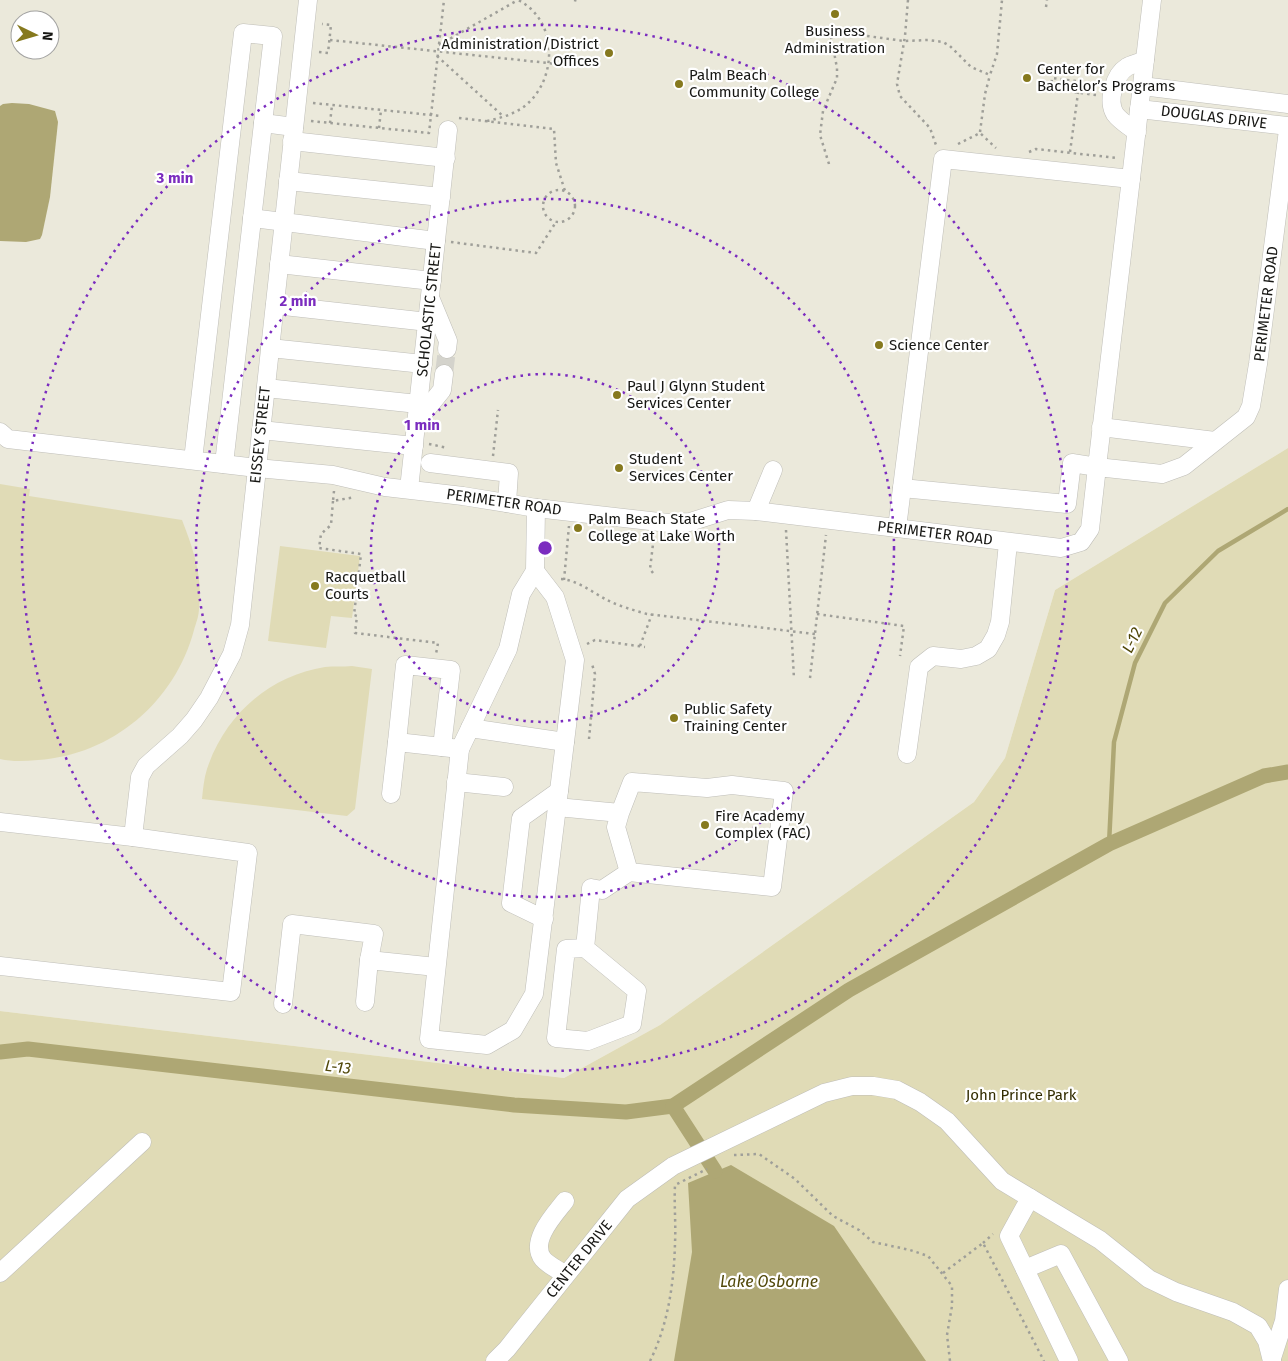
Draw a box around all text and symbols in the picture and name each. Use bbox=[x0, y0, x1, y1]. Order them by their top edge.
marker: Business Administration bbox=[829, 8, 841, 20]
north arrow bbox=[10, 10, 60, 60]
place label: Business Administration bbox=[785, 22, 885, 57]
text: N bbox=[39, 31, 56, 41]
place label: Administration/District Offices bbox=[442, 35, 600, 70]
marker: Administration/District Offices bbox=[603, 47, 615, 59]
place label: Center for Bachelor’s Programs bbox=[1037, 60, 1175, 95]
place label: Palm Beach Community College bbox=[689, 66, 820, 101]
marker: Center for Bachelor’s Programs bbox=[1021, 72, 1033, 84]
marker: Palm Beach Community College bbox=[673, 78, 685, 90]
street label: DOUGLAS DRIVE bbox=[1160, 102, 1268, 132]
text: 3 min bbox=[156, 169, 193, 187]
street label: SCHOLASTIC STREET bbox=[413, 242, 445, 378]
street label: PERIMETER ROAD bbox=[1250, 245, 1282, 363]
text: 2 min bbox=[280, 292, 316, 310]
place label: Science Center bbox=[889, 336, 989, 354]
marker: Science Center bbox=[873, 339, 885, 351]
place label: Paul J Glynn Student Services Center bbox=[627, 377, 766, 412]
street label: EISSEY STREET bbox=[246, 385, 274, 484]
marker: Paul J Glynn Student Services Center bbox=[611, 389, 623, 401]
text: 1 min bbox=[404, 416, 440, 434]
place label: Student Services Center bbox=[629, 450, 733, 485]
marker: Student Services Center bbox=[613, 462, 625, 474]
street label: PERIMETER ROAD bbox=[445, 485, 563, 519]
place label: Palm Beach State College at Lake Worth bbox=[588, 510, 735, 545]
street label: PERIMETER ROAD bbox=[876, 517, 994, 549]
marker: Palm Beach State College at Lake Worth bbox=[572, 522, 584, 534]
centre of rings bbox=[536, 539, 554, 557]
place label: Racquetball Courts bbox=[325, 568, 406, 603]
marker: Racquetball Courts bbox=[309, 580, 321, 592]
water label: L-12 bbox=[1118, 624, 1146, 656]
place label: Public Safety Training Center bbox=[684, 700, 787, 735]
marker: Public Safety Training Center bbox=[668, 712, 680, 724]
place label: Fire Academy Complex (FAC) bbox=[715, 807, 811, 842]
marker: Fire Academy Complex (FAC) bbox=[699, 819, 711, 831]
water label: L-13 bbox=[324, 1056, 352, 1078]
park label: John Prince Park bbox=[966, 1086, 1077, 1104]
street label: CENTER DRIVE bbox=[542, 1216, 616, 1302]
water label: Lake Osborne bbox=[720, 1272, 818, 1291]

